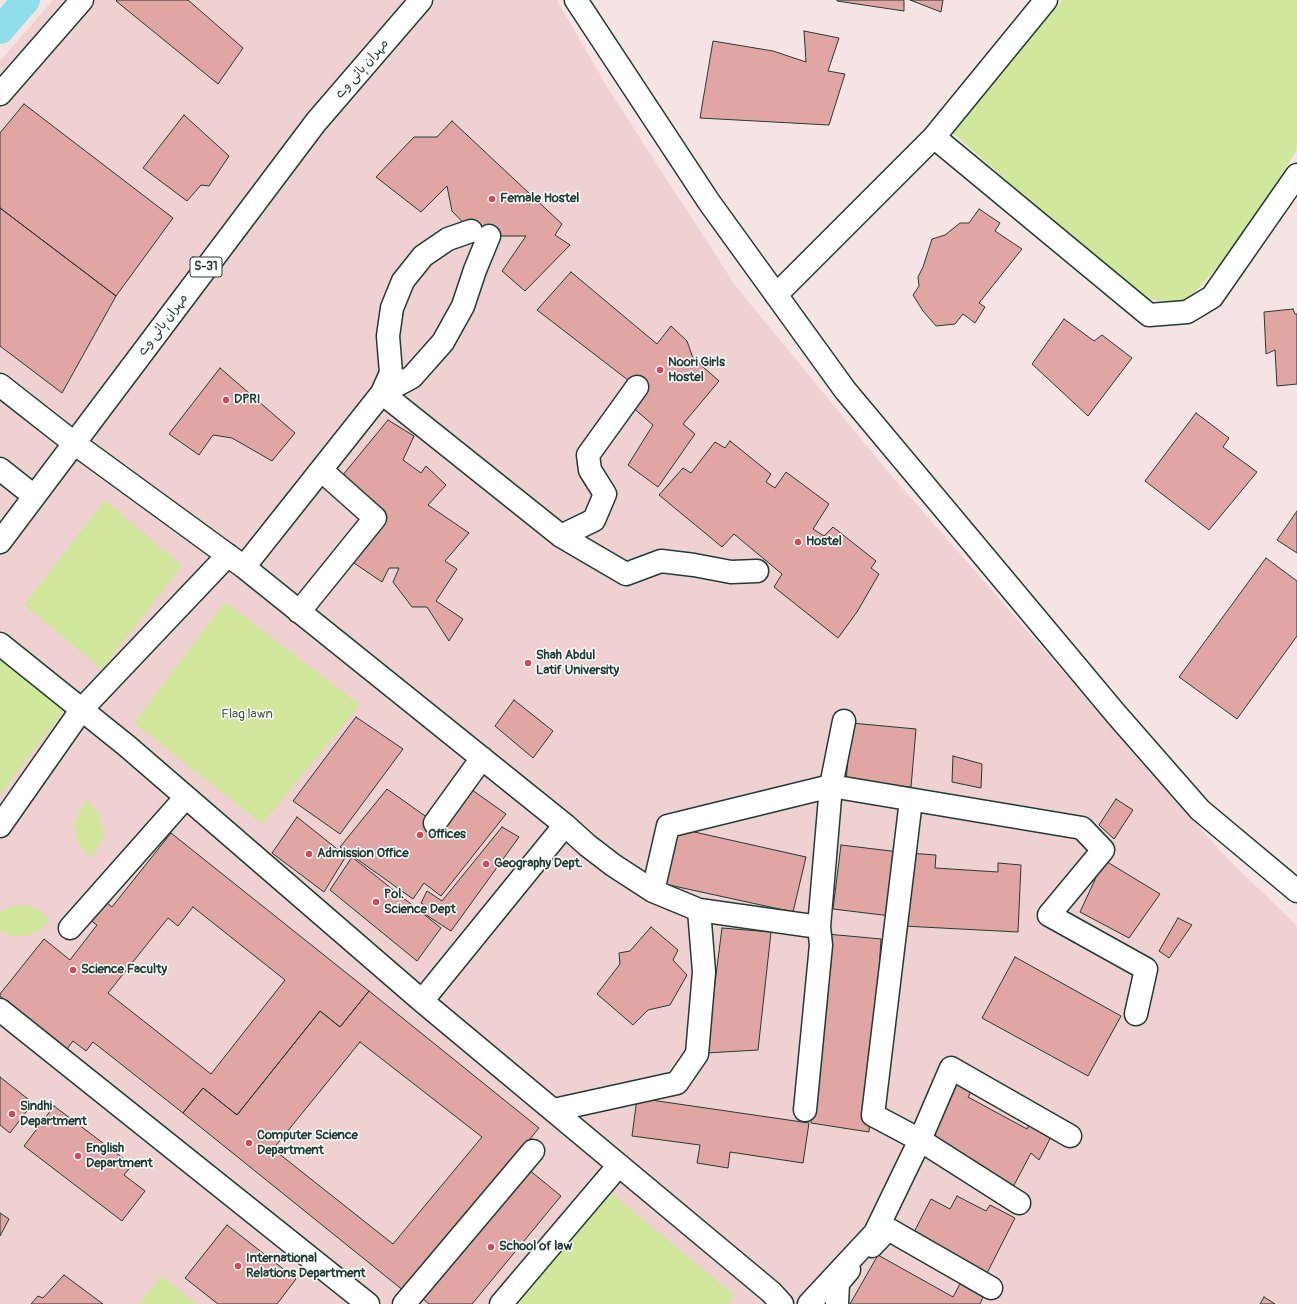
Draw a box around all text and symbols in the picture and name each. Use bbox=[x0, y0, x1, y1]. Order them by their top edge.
street label: مہران ہائی وے bbox=[332, 36, 392, 102]
place label: Female Hostel bbox=[500, 191, 579, 207]
marker: Female Hostel bbox=[487, 194, 497, 204]
road number: S-31 bbox=[190, 257, 222, 277]
street label: مہران ہائی وے bbox=[135, 291, 191, 359]
place label: Noori Girls Hostel bbox=[668, 355, 725, 386]
marker: Noori Girls Hostel bbox=[655, 365, 665, 375]
place label: DPRI bbox=[234, 392, 261, 408]
marker: DPRI bbox=[221, 395, 231, 405]
place label: Hostel bbox=[806, 534, 842, 550]
marker: Hostel bbox=[793, 537, 803, 547]
place label: Shah Abdul Latif University bbox=[536, 648, 619, 679]
marker: Shah Abdul Latif University bbox=[523, 658, 533, 668]
park label: Flag lawn bbox=[221, 707, 273, 723]
place label: Offices bbox=[428, 827, 466, 843]
marker: Offices bbox=[415, 830, 425, 840]
place label: Admission Office bbox=[317, 846, 409, 862]
marker: Admission Office bbox=[304, 849, 314, 859]
place label: Geography Dept. bbox=[494, 856, 583, 872]
marker: Geography Dept. bbox=[481, 859, 491, 869]
place label: Pol. Science Dept bbox=[384, 887, 456, 918]
marker: Pol. Science Dept bbox=[371, 897, 381, 907]
place label: Science Faculty bbox=[81, 962, 167, 978]
marker: Science Faculty bbox=[68, 965, 78, 975]
place label: Sindhi Department bbox=[20, 1099, 87, 1130]
marker: Sindhi Department bbox=[7, 1109, 17, 1119]
place label: Computer Science Department bbox=[257, 1128, 358, 1159]
marker: Computer Science Department bbox=[244, 1138, 254, 1148]
place label: English Department bbox=[86, 1141, 153, 1172]
marker: English Department bbox=[73, 1151, 83, 1161]
place label: School of law bbox=[499, 1239, 572, 1255]
marker: School of law bbox=[486, 1242, 496, 1252]
place label: International Relations Department bbox=[246, 1251, 366, 1282]
marker: International Relations Department bbox=[233, 1261, 243, 1271]

